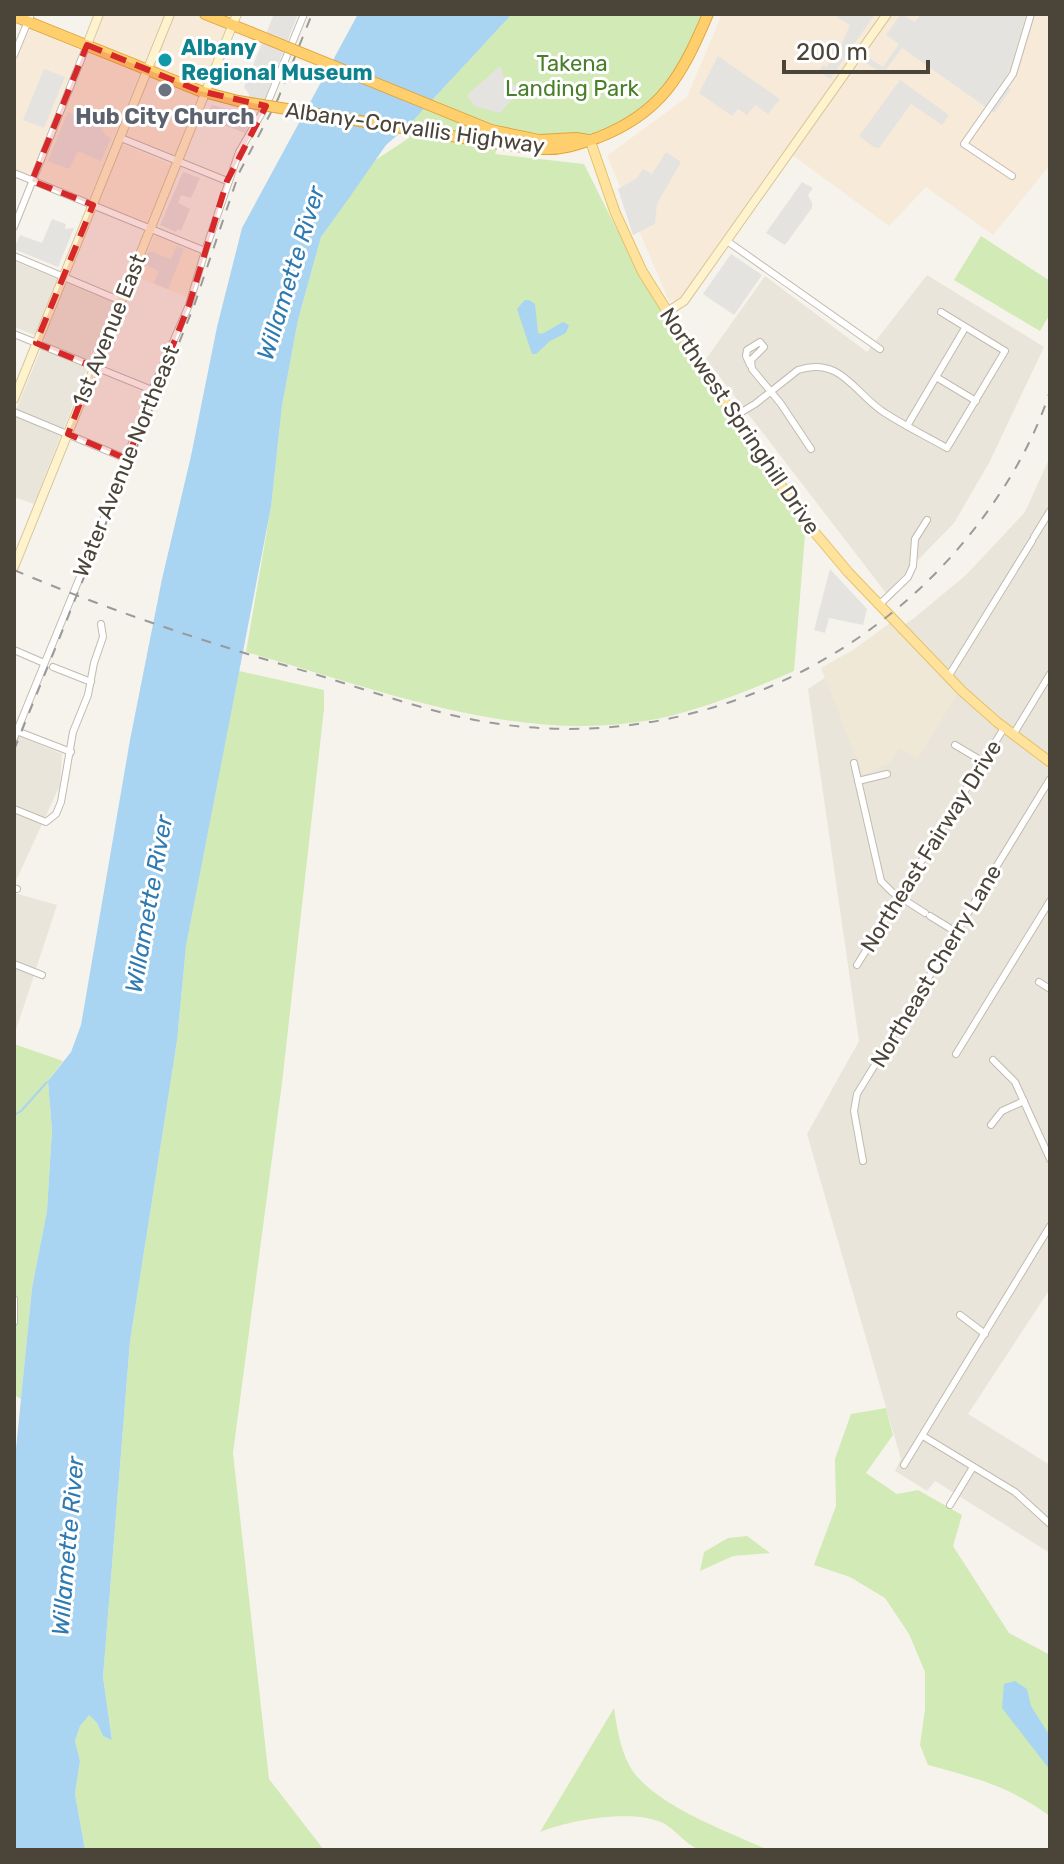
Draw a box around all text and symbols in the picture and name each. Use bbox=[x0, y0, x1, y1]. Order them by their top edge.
scale bar bbox=[784, 24, 928, 74]
place label: Albany Regional Museum bbox=[181, 34, 373, 86]
text: 200 m bbox=[796, 38, 868, 66]
park label: Takena Landing Park bbox=[505, 50, 640, 102]
marker: Albany Regional Museum bbox=[156, 51, 174, 69]
marker: Hub City Church bbox=[156, 81, 174, 99]
street label: Albany-Corvallis Highway bbox=[284, 96, 546, 160]
place label: Hub City Church bbox=[75, 103, 255, 130]
water label: Willamette River bbox=[251, 182, 331, 363]
street label: 1st Avenue East bbox=[66, 250, 152, 410]
street label: Northwest Springhill Drive bbox=[654, 302, 826, 540]
street label: Water Avenue Northeast bbox=[67, 341, 185, 581]
street label: Northeast Fairway Drive bbox=[855, 735, 1007, 957]
water label: Willamette River bbox=[120, 812, 179, 995]
street label: Northeast Cherry Lane bbox=[865, 860, 1007, 1072]
water label: Willamette River bbox=[46, 1454, 90, 1637]

